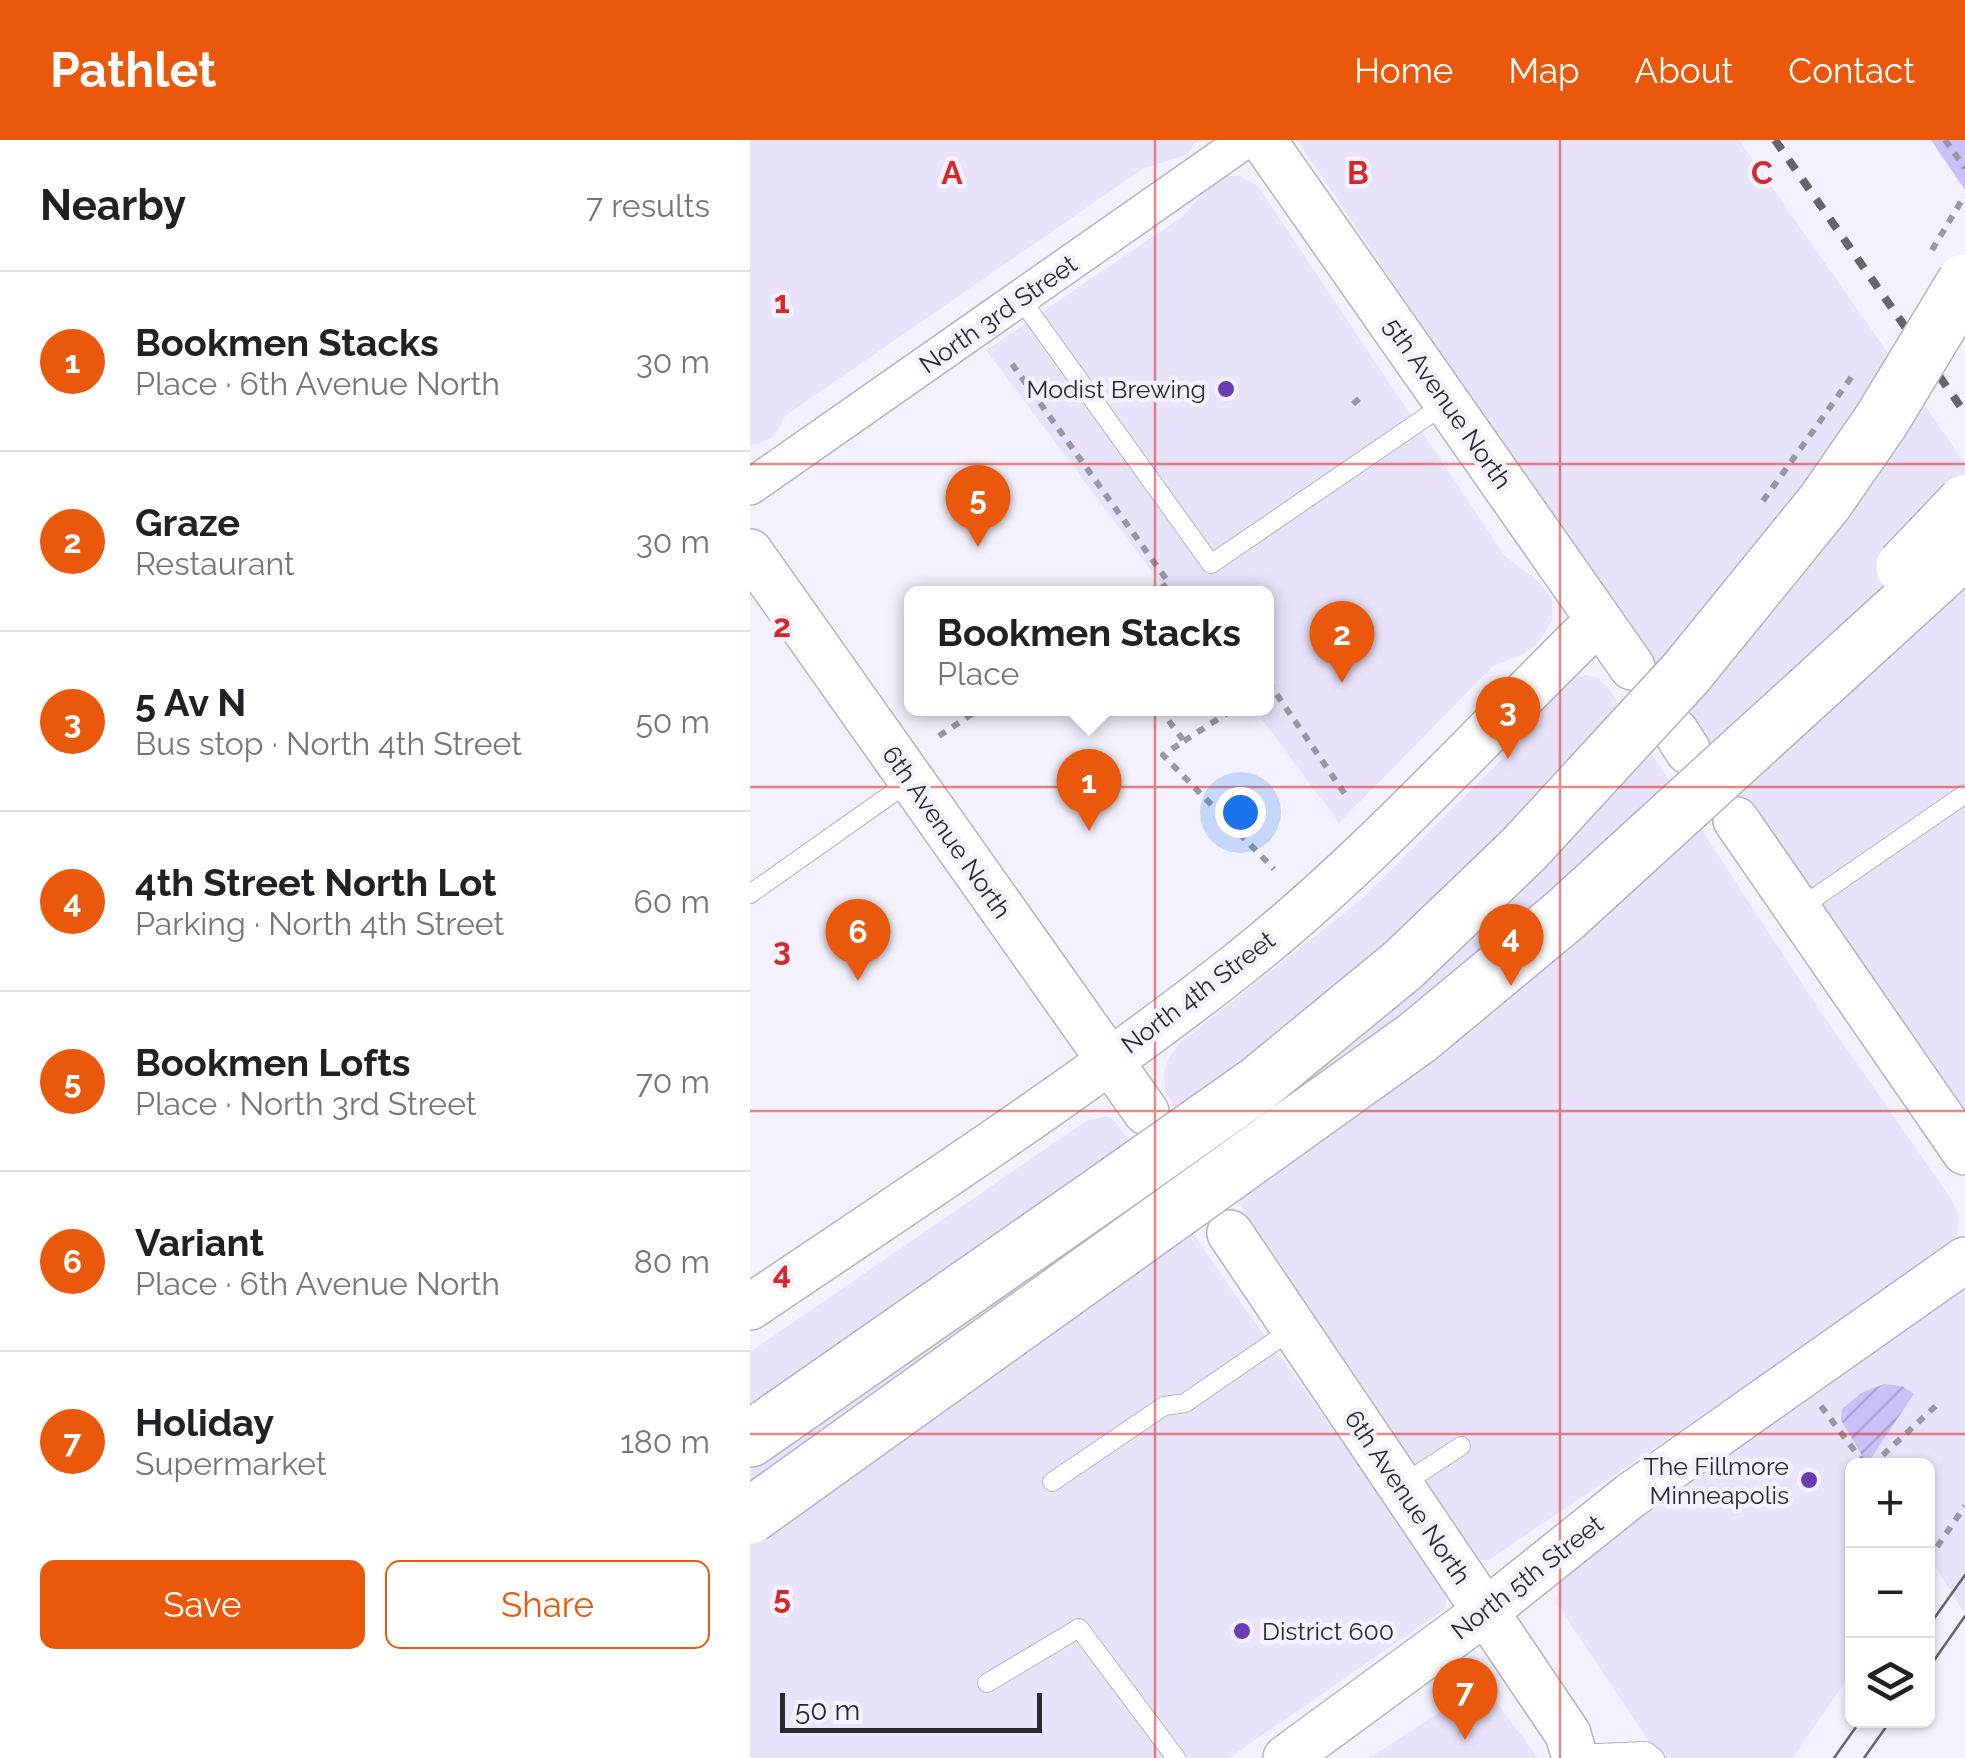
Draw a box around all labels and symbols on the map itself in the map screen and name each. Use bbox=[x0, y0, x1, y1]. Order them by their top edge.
text: A bbox=[941, 154, 963, 191]
text: B bbox=[1347, 154, 1369, 191]
text: C bbox=[1751, 154, 1773, 191]
street label: North 3rd Street bbox=[914, 248, 1083, 379]
text: 1 bbox=[774, 283, 790, 320]
street label: 5th Avenue North bbox=[1378, 312, 1518, 494]
place label: Modist Brewing bbox=[1026, 374, 1206, 404]
marker: Modist Brewing bbox=[1215, 378, 1237, 400]
pin: 5 bbox=[946, 464, 1010, 547]
pin: 2 bbox=[1310, 600, 1374, 683]
text: 2 bbox=[773, 607, 791, 644]
pin: 3 bbox=[1476, 676, 1540, 759]
street label: 6th Avenue North bbox=[876, 740, 1018, 924]
pin: 1 bbox=[1056, 748, 1122, 831]
your location bbox=[1215, 787, 1266, 838]
pin: 6 bbox=[826, 898, 890, 981]
pin: 4 bbox=[1478, 904, 1544, 986]
street label: North 4th Street bbox=[1115, 924, 1281, 1059]
text: 3 bbox=[773, 930, 791, 967]
text: 4 bbox=[773, 1254, 791, 1291]
street label: 6th Avenue North bbox=[1339, 1404, 1477, 1590]
place label: The Fillmore Minneapolis bbox=[1643, 1451, 1789, 1510]
marker: The Fillmore Minneapolis bbox=[1798, 1469, 1820, 1491]
street label: North 5th Street bbox=[1445, 1508, 1609, 1646]
text: 5 bbox=[773, 1578, 791, 1615]
place label: District 600 bbox=[1262, 1616, 1394, 1646]
marker: District 600 bbox=[1231, 1620, 1253, 1642]
pin: 7 bbox=[1432, 1658, 1498, 1740]
scale bar bbox=[780, 1688, 1042, 1732]

